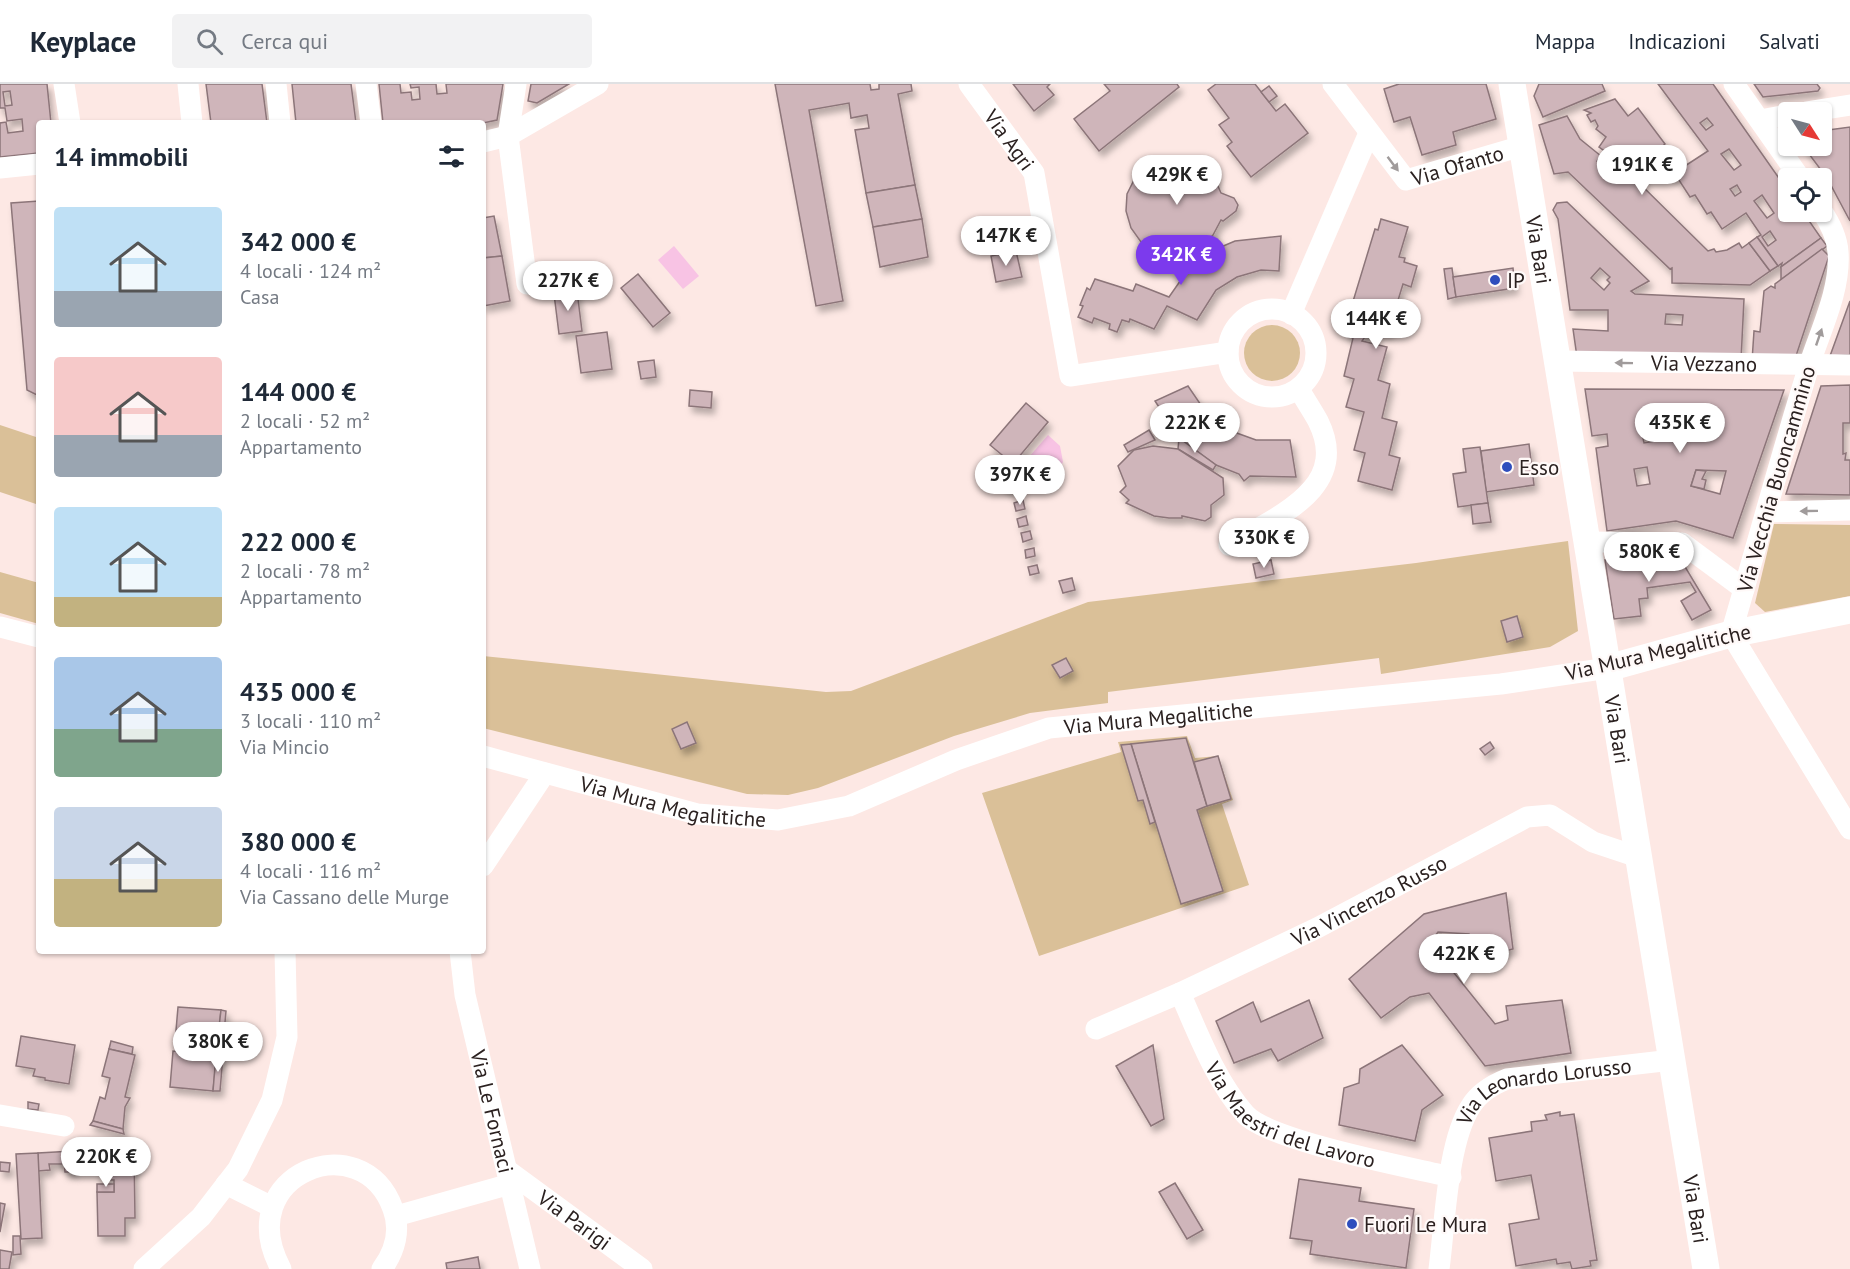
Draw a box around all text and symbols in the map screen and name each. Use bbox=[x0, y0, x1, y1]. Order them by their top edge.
search box bbox=[172, 14, 592, 68]
text: Keyplace bbox=[30, 23, 136, 60]
icon: search bbox=[193, 25, 226, 58]
text: Cerca qui bbox=[241, 27, 328, 55]
text: Mappa bbox=[1535, 28, 1595, 55]
text: Indicazioni bbox=[1628, 28, 1726, 55]
text: Salvati bbox=[1759, 28, 1820, 55]
north arrow bbox=[1778, 102, 1832, 156]
map controls bbox=[1778, 102, 1832, 222]
street label: Via Agri bbox=[978, 103, 1041, 176]
street label: Via Ofanto bbox=[1407, 139, 1507, 192]
text: 14 immobili bbox=[54, 140, 188, 173]
icon: filters bbox=[435, 140, 468, 173]
pin: 191K € bbox=[1593, 145, 1691, 196]
text: 191K € bbox=[1611, 151, 1673, 177]
pin: 429K € bbox=[1128, 155, 1226, 206]
one-way arrow bbox=[1387, 157, 1399, 172]
text: 429K € bbox=[1146, 161, 1208, 187]
button: locate bbox=[1778, 168, 1832, 222]
street label: Via Bari bbox=[1520, 213, 1558, 286]
pin: 147K € bbox=[957, 216, 1055, 267]
text: 147K € bbox=[975, 222, 1037, 248]
text: 342 000 € bbox=[240, 225, 356, 258]
icon: home bbox=[102, 231, 174, 303]
pin: 342K € bbox=[1132, 235, 1230, 286]
text: 342K € bbox=[1150, 241, 1212, 267]
text: 4 locali · 124 m² bbox=[240, 258, 381, 284]
pin: 227K € bbox=[519, 261, 617, 312]
text: 227K € bbox=[537, 267, 599, 293]
place label: IP bbox=[1507, 267, 1525, 294]
marker: IP bbox=[1488, 273, 1502, 287]
text: Casa bbox=[240, 284, 279, 310]
pin: 144K € bbox=[1327, 299, 1425, 350]
text: 144K € bbox=[1345, 305, 1407, 331]
one-way arrow bbox=[1815, 328, 1824, 346]
street label: Via Vezzano bbox=[1650, 349, 1757, 377]
one-way arrow bbox=[1614, 358, 1633, 368]
street label: Via Vecchia Buoncammino bbox=[1730, 363, 1821, 596]
text: 144 000 € bbox=[240, 375, 356, 408]
icon: home bbox=[102, 381, 174, 453]
pin: 222K € bbox=[1146, 403, 1244, 454]
pin: 435K € bbox=[1631, 403, 1729, 454]
text: 2 locali · 52 m² bbox=[240, 408, 370, 434]
text: 222K € bbox=[1164, 409, 1226, 435]
text: 435K € bbox=[1649, 409, 1711, 435]
text: Appartamento bbox=[240, 434, 362, 460]
place label: Esso bbox=[1519, 454, 1559, 481]
pin: 397K € bbox=[971, 455, 1069, 506]
marker: Esso bbox=[1500, 460, 1514, 474]
text: 397K € bbox=[989, 461, 1051, 487]
one-way arrow bbox=[1799, 506, 1818, 516]
pin: 330K € bbox=[1215, 518, 1313, 569]
text: 330K € bbox=[1233, 524, 1295, 550]
text: 222 000 € bbox=[240, 525, 356, 558]
icon: home bbox=[102, 531, 174, 603]
pin: 580K € bbox=[1600, 532, 1698, 583]
text: 580K € bbox=[1618, 538, 1680, 564]
text: 2 locali · 78 m² bbox=[240, 558, 370, 584]
text: Appartamento bbox=[240, 584, 362, 610]
street label: Via Mura Megalitiche bbox=[1562, 618, 1753, 687]
text: 435 000 € bbox=[240, 675, 356, 708]
icon: home bbox=[102, 681, 174, 753]
street label: Via Bari bbox=[1599, 692, 1637, 766]
street label: Via Mura Megalitiche bbox=[1062, 695, 1254, 740]
text: 3 locali · 110 m² bbox=[240, 708, 381, 734]
text: Via Mincio bbox=[240, 734, 329, 760]
street label: Via Mura Megalitiche bbox=[576, 769, 767, 833]
text: 380 000 € bbox=[240, 825, 356, 858]
icon: home bbox=[102, 831, 174, 903]
street label: Via Vincenzo Russo bbox=[1286, 848, 1451, 952]
text: 4 locali · 116 m² bbox=[240, 858, 381, 884]
text: Via Cassano delle Murge bbox=[240, 884, 449, 910]
pin: 422K € bbox=[1415, 934, 1513, 985]
text: 422K € bbox=[1433, 940, 1495, 966]
pin: 380K € bbox=[169, 1022, 267, 1073]
text: 380K € bbox=[187, 1028, 249, 1054]
street label: Via Le Fornaci bbox=[465, 1046, 520, 1176]
street label: Via Leonardo Lorusso bbox=[1449, 1051, 1633, 1130]
street label: Via Maestri del Lavoro bbox=[1199, 1056, 1378, 1173]
pin: 220K € bbox=[57, 1137, 155, 1188]
text: 220K € bbox=[75, 1143, 137, 1169]
street label: Via Bari bbox=[1677, 1172, 1715, 1245]
street label: Via Parigi bbox=[532, 1183, 617, 1256]
place label: Fuori Le Mura bbox=[1364, 1211, 1487, 1238]
marker: Fuori Le Mura bbox=[1345, 1217, 1359, 1231]

